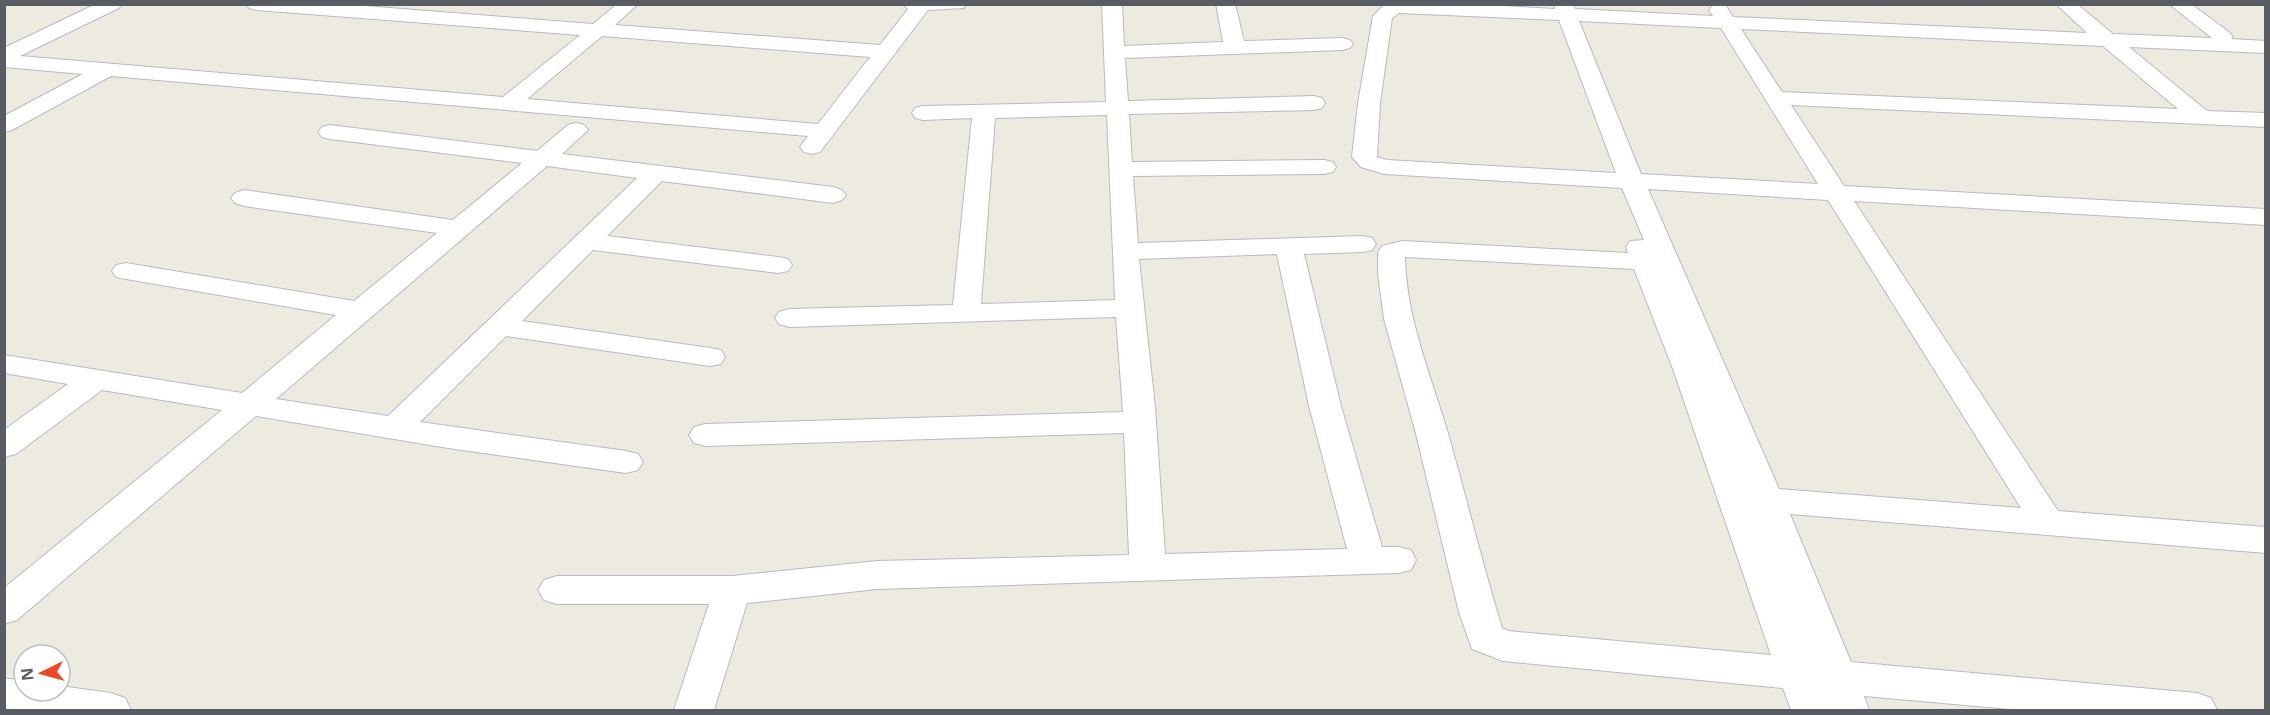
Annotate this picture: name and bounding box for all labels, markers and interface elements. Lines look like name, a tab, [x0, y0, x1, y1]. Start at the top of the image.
north arrow	[12, 643, 72, 703]
text: N	[16, 667, 39, 682]

